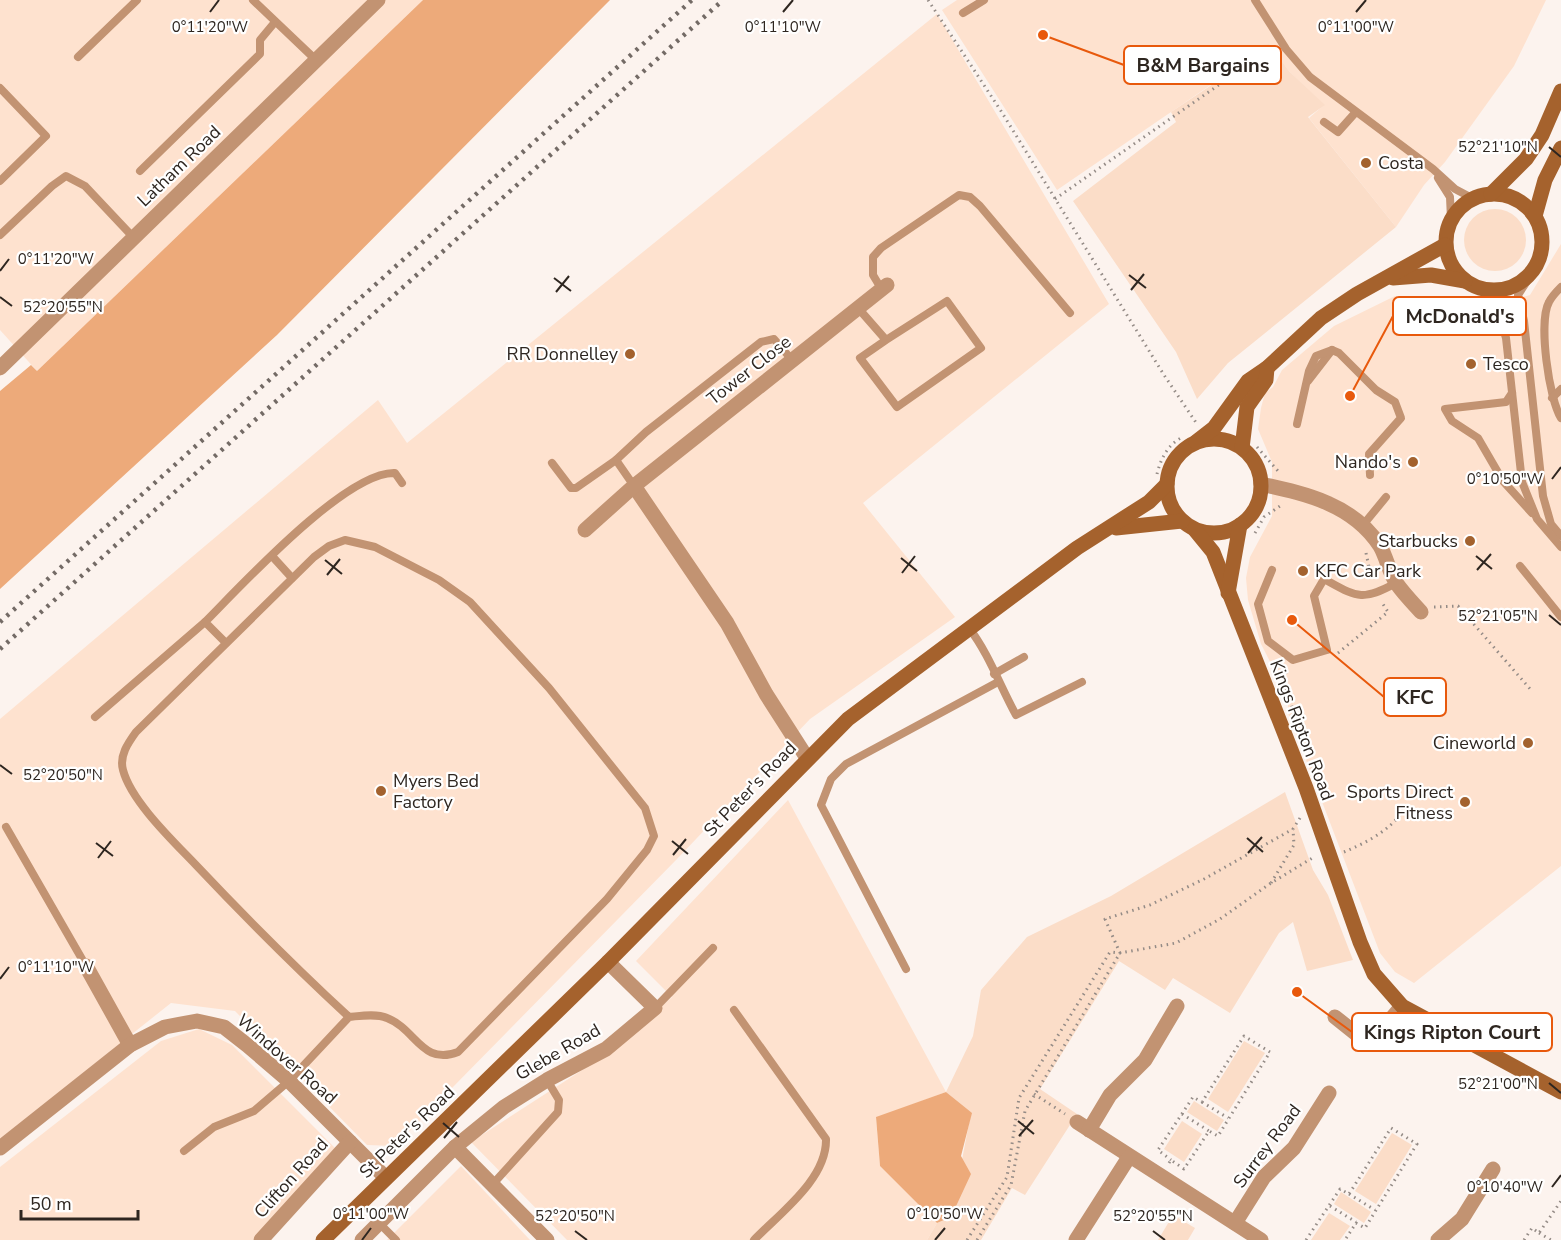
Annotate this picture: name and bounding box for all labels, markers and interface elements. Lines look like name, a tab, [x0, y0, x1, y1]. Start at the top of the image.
text: 0°11'20"W	[172, 17, 249, 37]
text: 0°11'10"W	[745, 17, 822, 37]
text: 0°11'00"W	[1318, 17, 1395, 37]
callout: B&M Bargains	[1124, 46, 1281, 84]
text: B&M Bargains	[1137, 52, 1270, 79]
street label: Latham Road	[132, 120, 226, 212]
text: 52°21'10"N	[1458, 137, 1538, 157]
place label: Costa	[1378, 151, 1424, 175]
marker: Costa	[1359, 156, 1373, 170]
text: 0°11'20"W	[18, 249, 95, 269]
text: 52°20'55"N	[23, 297, 103, 317]
callout: McDonald's	[1393, 297, 1526, 335]
text: McDonald's	[1405, 303, 1515, 330]
street label: Tower Close	[702, 330, 796, 410]
place label: RR Donnelley	[507, 342, 619, 366]
marker: RR Donnelley	[623, 347, 637, 361]
place label: Tesco	[1483, 352, 1529, 376]
marker: Tesco	[1464, 357, 1478, 371]
place label: Nando's	[1335, 450, 1401, 474]
marker: Nando's	[1406, 455, 1420, 469]
text: 0°10'50"W	[1467, 469, 1544, 489]
place label: Starbucks	[1378, 529, 1458, 553]
marker: Starbucks	[1463, 534, 1477, 548]
place label: KFC Car Park	[1315, 559, 1422, 583]
marker: KFC Car Park	[1296, 564, 1310, 578]
text: 52°21'05"N	[1458, 606, 1538, 626]
street label: Kings Ripton Road	[1264, 656, 1340, 804]
callout: KFC	[1384, 678, 1446, 716]
text: KFC	[1396, 684, 1434, 711]
place label: Cineworld	[1433, 731, 1516, 755]
street label: St Peter's Road	[698, 736, 802, 842]
marker: Cineworld	[1521, 736, 1535, 750]
text: 52°20'50"N	[23, 765, 103, 785]
place label: Myers Bed Factory	[393, 769, 479, 814]
place label: Sports Direct Fitness	[1347, 780, 1454, 825]
marker: Myers Bed Factory	[374, 784, 388, 798]
marker: Sports Direct Fitness	[1458, 795, 1472, 809]
text: 0°11'10"W	[18, 957, 95, 977]
street label: Windover Road	[231, 1009, 343, 1109]
callout: Kings Ripton Court	[1352, 1013, 1552, 1051]
street label: Glebe Road	[511, 1018, 605, 1086]
text: Kings Ripton Court	[1364, 1019, 1540, 1046]
text: 52°21'00"N	[1458, 1074, 1538, 1094]
street label: St Peter's Road	[354, 1080, 460, 1184]
street label: Surrey Road	[1228, 1099, 1306, 1193]
street label: Clifton Road	[249, 1133, 333, 1223]
text: 0°10'40"W	[1467, 1177, 1544, 1197]
scale bar	[21, 1183, 138, 1221]
text: 50 m	[30, 1192, 72, 1216]
text: 0°11'00"W	[333, 1204, 410, 1224]
text: 0°10'50"W	[907, 1204, 984, 1224]
text: 52°20'50"N	[535, 1206, 615, 1226]
text: 52°20'55"N	[1113, 1206, 1193, 1226]

